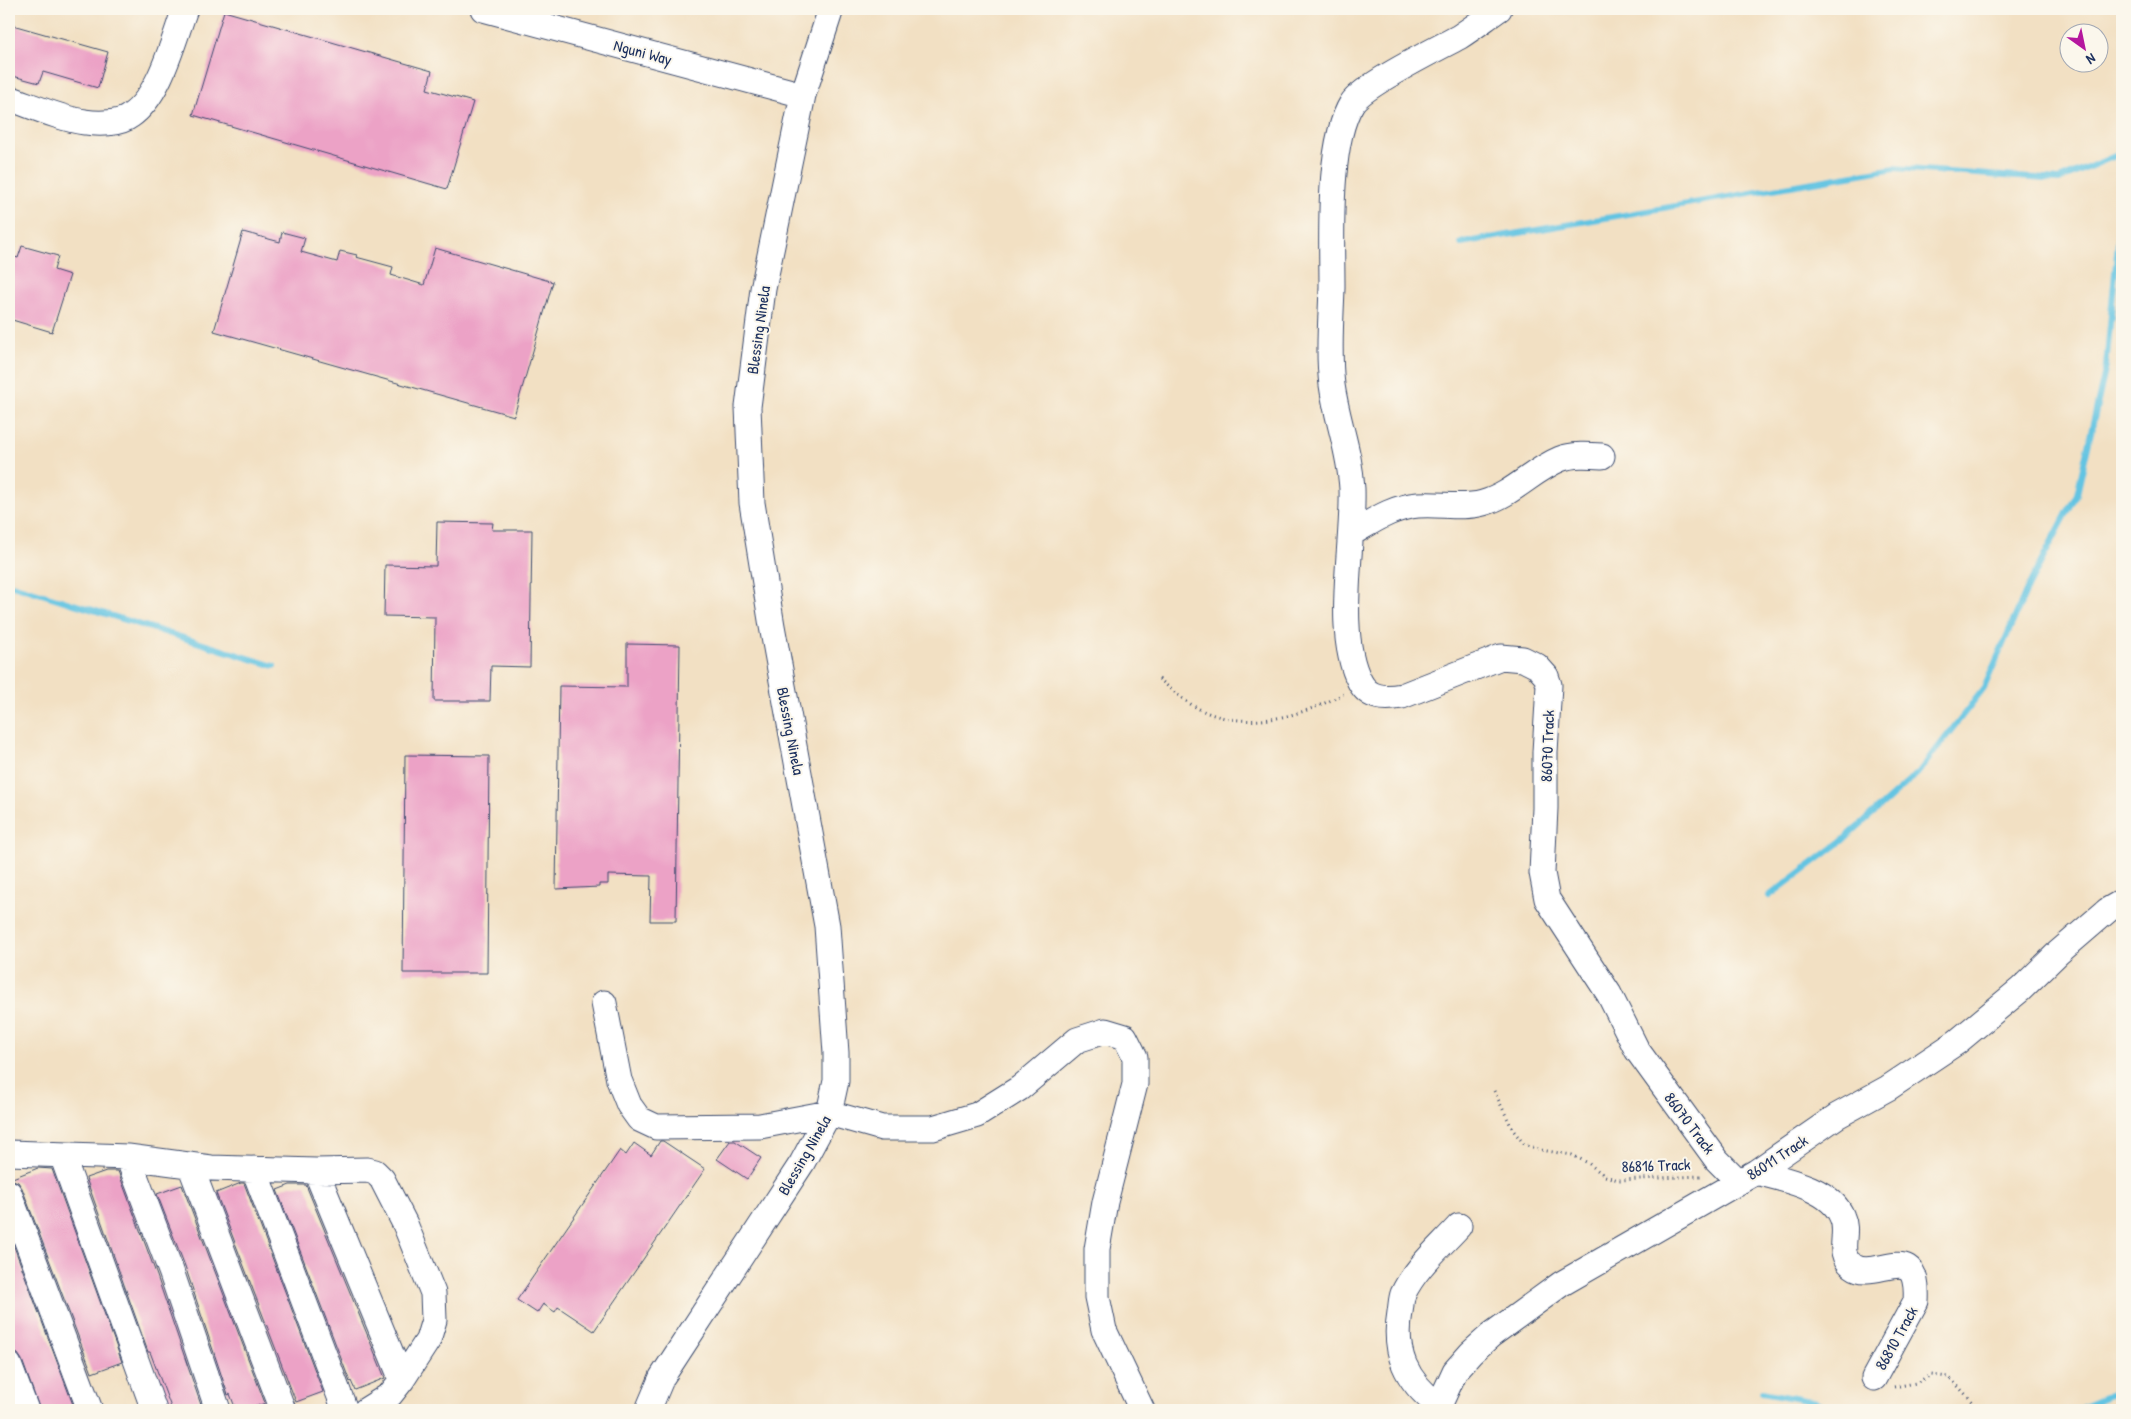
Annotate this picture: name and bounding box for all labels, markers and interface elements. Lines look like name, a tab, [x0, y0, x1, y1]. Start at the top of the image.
north arrow	[2058, 22, 2108, 72]
street label: Nguni Way	[611, 34, 675, 70]
text: N	[2083, 49, 2100, 70]
street label: Blessing Ninela	[741, 284, 775, 376]
street label: Blessing Ninela	[772, 685, 810, 777]
street label: 86070 Track	[1535, 709, 1559, 782]
street label: 86070 Track	[1660, 1088, 1721, 1159]
street label: Blessing Ninela	[772, 1111, 836, 1199]
street label: 86011 Track	[1742, 1129, 1812, 1185]
street label: 86816 Track	[1621, 1153, 1691, 1177]
street label: 86810 Track	[1869, 1302, 1923, 1374]

